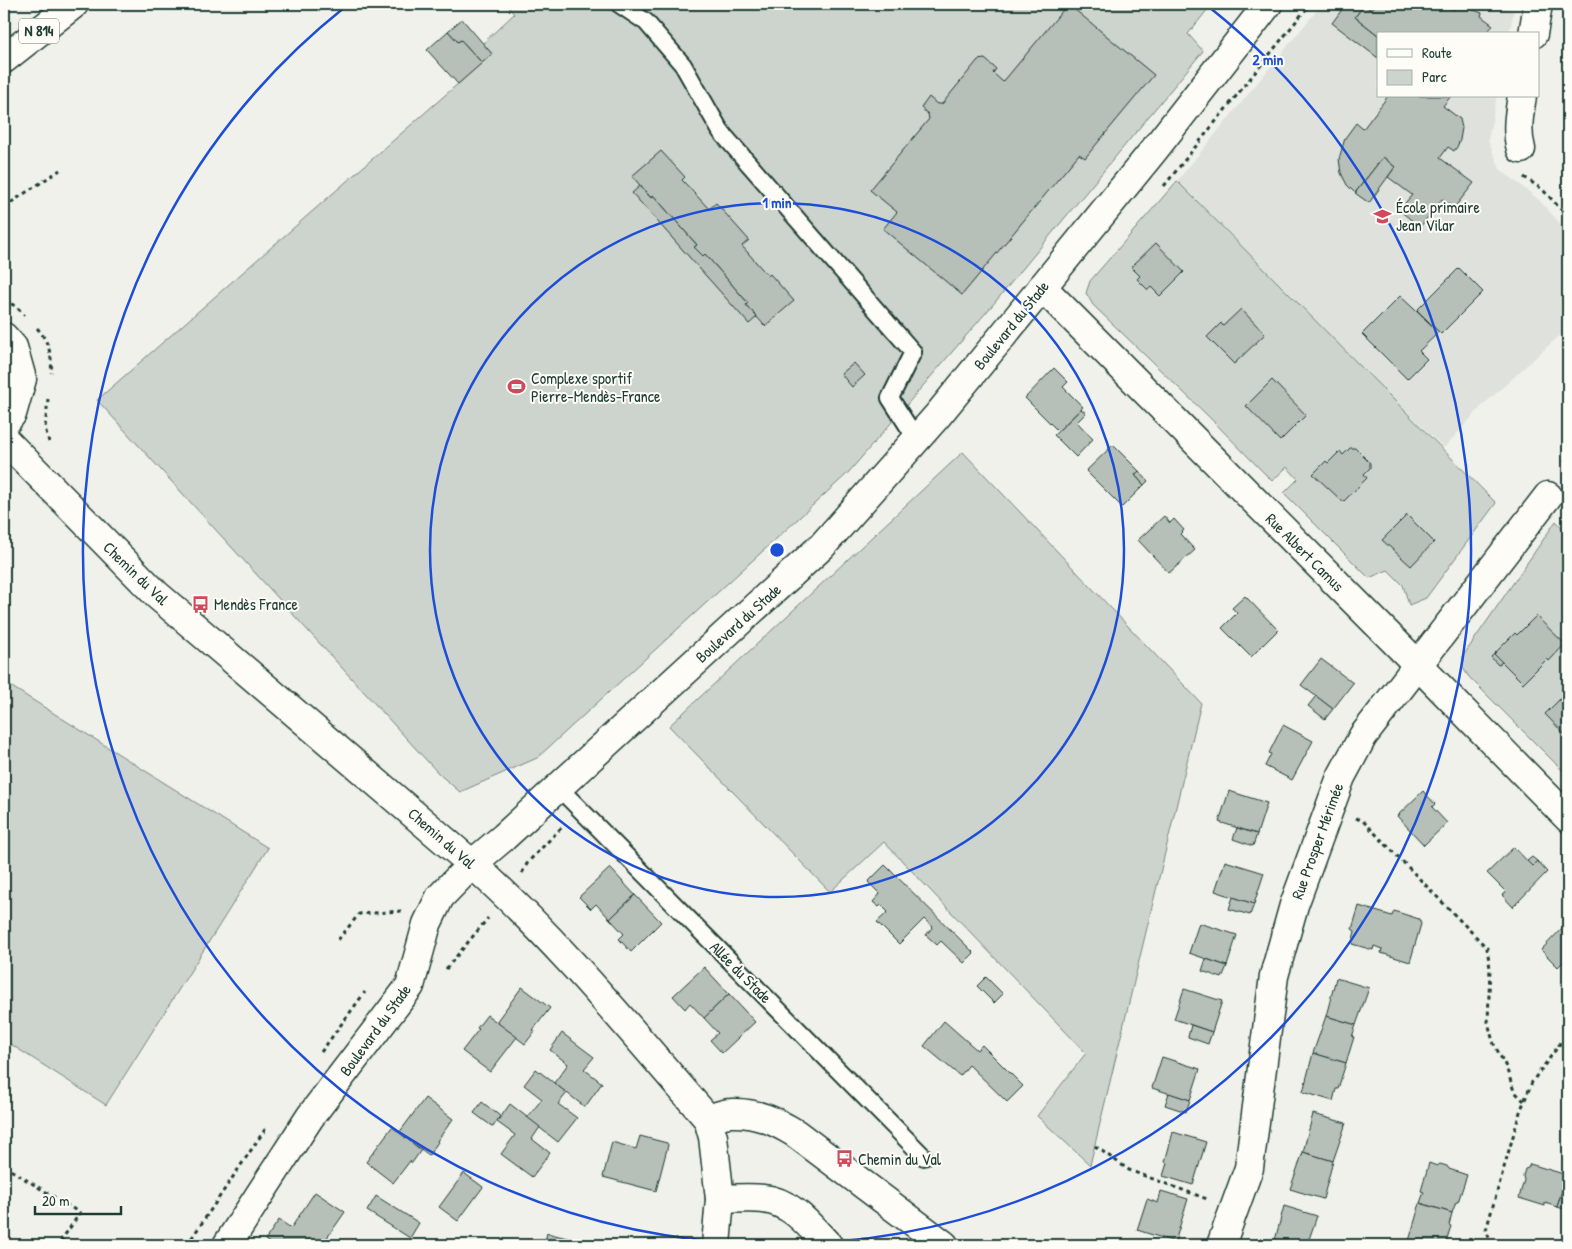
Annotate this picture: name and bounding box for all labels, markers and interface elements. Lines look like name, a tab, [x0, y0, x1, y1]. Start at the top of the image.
road number: N 814	[19, 18, 59, 44]
legend	[1377, 32, 1540, 98]
text: Route	[1422, 42, 1452, 63]
text: 2 min	[1253, 49, 1284, 70]
text: Parc	[1422, 66, 1447, 87]
text: 1 min	[762, 192, 792, 213]
place label: École primaire Jean Vilar	[1396, 196, 1481, 236]
school or university icon: École primaire Jean Vilar	[1372, 206, 1392, 226]
street label: Boulevard du Stade	[968, 275, 1054, 374]
place label: Complexe sportif Pierre-Mendès-France	[531, 367, 661, 407]
sports icon: Complexe sportif Pierre-Mendès-France	[507, 377, 527, 397]
street label: Rue Albert Camus	[1261, 508, 1349, 596]
street label: Chemin du Val	[98, 536, 174, 610]
centre of rings	[768, 541, 786, 559]
street label: Boulevard du Stade	[690, 578, 786, 667]
place label: Mendès France	[214, 593, 298, 615]
bus stop icon: Mendès France	[190, 594, 210, 614]
street label: Rue Prosper Mérimée	[1286, 779, 1348, 902]
street label: Chemin du Val	[403, 802, 481, 874]
street label: Allée du Stade	[705, 936, 777, 1008]
street label: Boulevard du Stade	[334, 979, 416, 1080]
place label: Chemin du Val	[858, 1148, 942, 1170]
bus stop icon: Chemin du Val	[834, 1149, 854, 1169]
scale bar	[35, 1184, 121, 1216]
text: 20 m	[42, 1190, 69, 1211]

